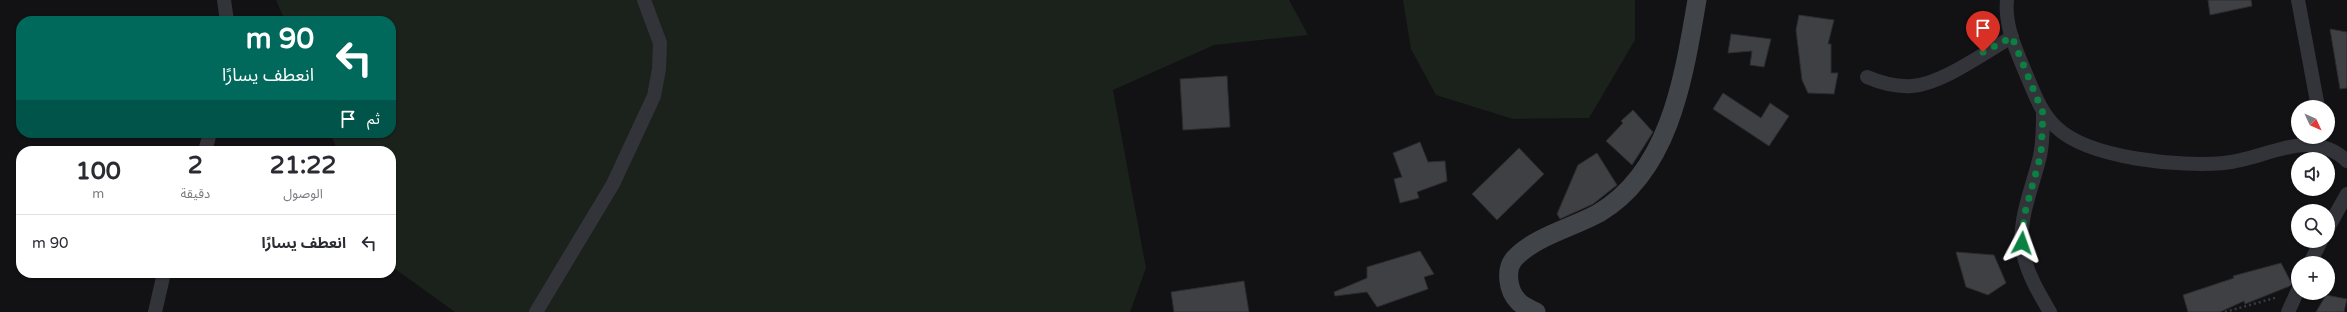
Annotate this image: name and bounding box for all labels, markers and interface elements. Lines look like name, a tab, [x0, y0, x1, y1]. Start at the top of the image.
pin	[1966, 11, 2000, 52]
icon: arrive	[1972, 17, 1994, 39]
text: 90 m	[246, 22, 314, 56]
icon: left	[328, 32, 380, 84]
text: انعطف يسارًا	[222, 64, 314, 86]
north arrow	[2291, 100, 2335, 144]
map controls	[2291, 100, 2335, 300]
icon: arrive	[337, 108, 359, 130]
text: ثم	[367, 110, 380, 128]
text: 2	[188, 151, 203, 180]
text: 21:22	[270, 151, 336, 180]
button: sound	[2291, 152, 2335, 196]
text: 100	[76, 157, 121, 186]
text: m	[92, 186, 104, 202]
text: دقيقة	[181, 186, 210, 202]
text: الوصول	[283, 186, 323, 202]
button: search	[2291, 204, 2335, 248]
position arrow	[2001, 222, 2043, 264]
icon: left	[358, 232, 380, 254]
text: 90 m	[32, 234, 69, 252]
text: انعطف يسارًا	[262, 234, 346, 252]
button: +	[2291, 256, 2335, 300]

